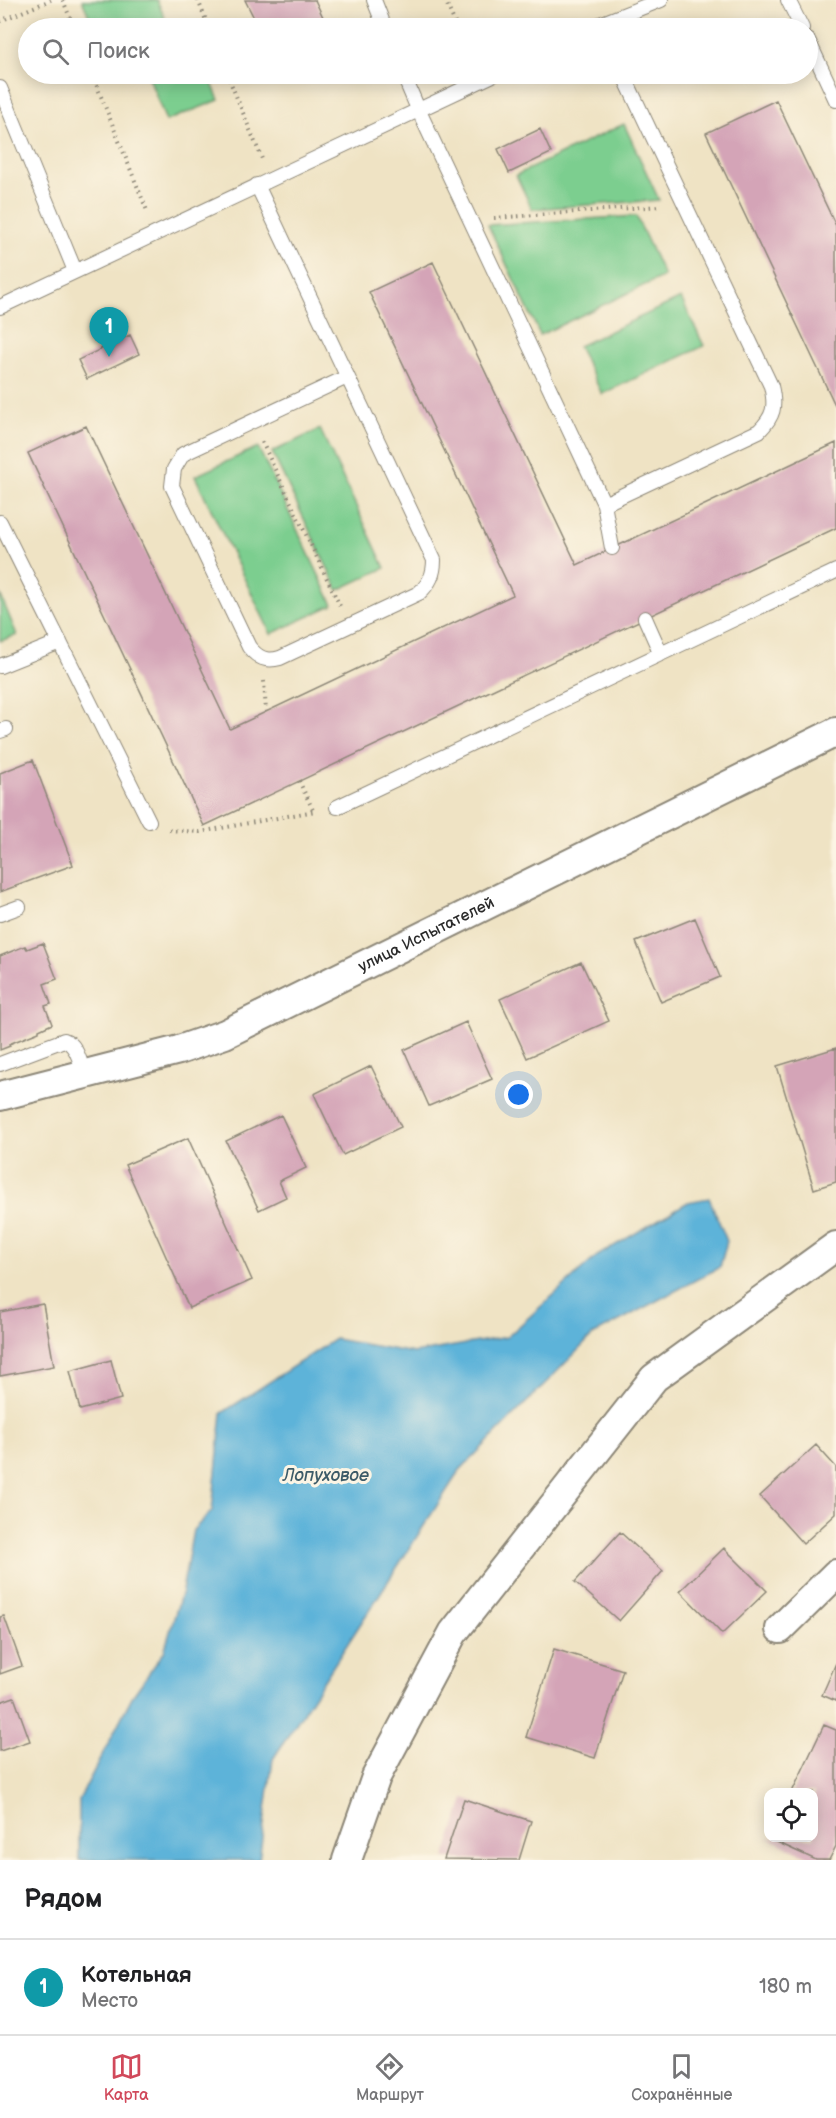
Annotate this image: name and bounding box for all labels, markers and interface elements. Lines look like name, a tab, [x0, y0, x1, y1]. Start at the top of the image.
search box	[18, 18, 818, 84]
icon: search	[39, 35, 72, 68]
text: Поиск	[87, 38, 150, 65]
pin: 1	[90, 308, 128, 357]
street label: улица Испытателей	[355, 893, 497, 976]
your location	[504, 1080, 533, 1109]
water label: Лопуховое	[282, 1465, 369, 1486]
map controls	[764, 1788, 818, 1842]
button: locate	[764, 1788, 818, 1842]
text: Рядом	[24, 1884, 102, 1915]
text: Котельная	[81, 1962, 192, 1989]
text: 1	[39, 1975, 48, 1999]
text: 180 m	[759, 1975, 812, 1999]
text: Место	[81, 1989, 138, 2013]
tab: Карта	[104, 2050, 149, 2105]
tab: Маршрут	[356, 2050, 424, 2105]
tab: Сохранённые	[631, 2050, 732, 2105]

